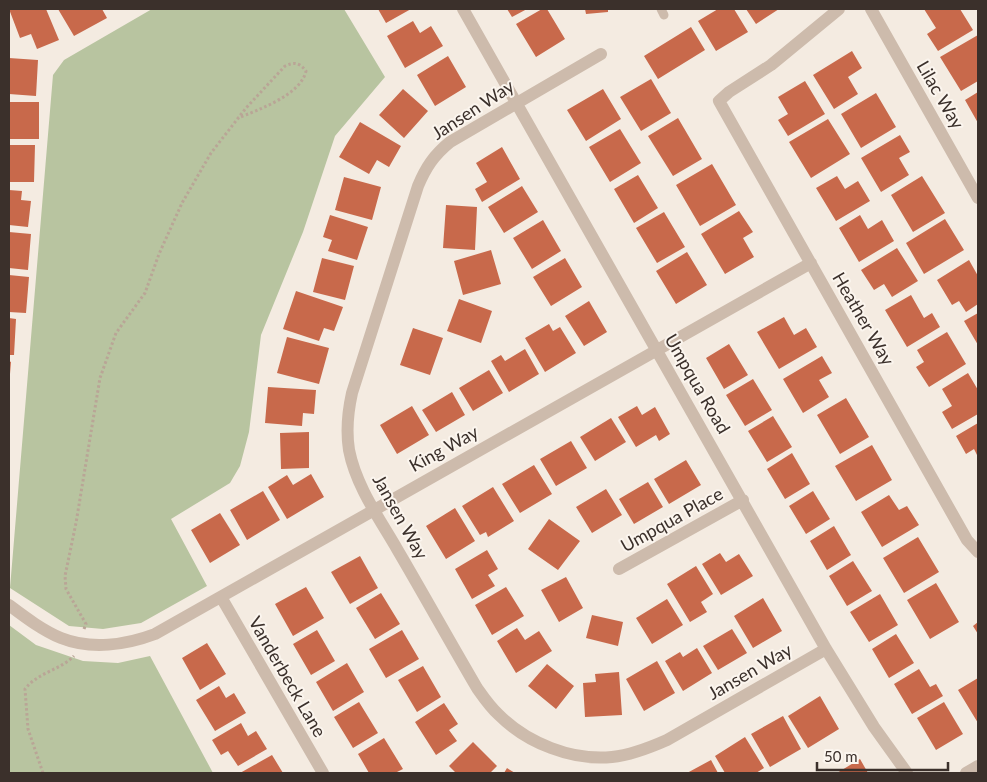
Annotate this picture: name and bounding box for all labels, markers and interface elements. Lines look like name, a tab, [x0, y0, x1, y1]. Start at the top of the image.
street label: Lilac Way	[912, 56, 970, 133]
street label: Jansen Way	[427, 74, 518, 144]
street label: Heather Way	[828, 268, 900, 370]
street label: Umpqua Road	[660, 330, 735, 437]
street label: King Way	[405, 420, 483, 476]
street label: Jansen Way	[369, 470, 434, 563]
street label: Umpqua Place	[617, 482, 726, 556]
street label: Vanderbeck Lane	[244, 612, 331, 741]
street label: Jansen Way	[703, 638, 796, 704]
scale bar	[817, 740, 948, 772]
text: 50 m	[824, 747, 858, 765]

